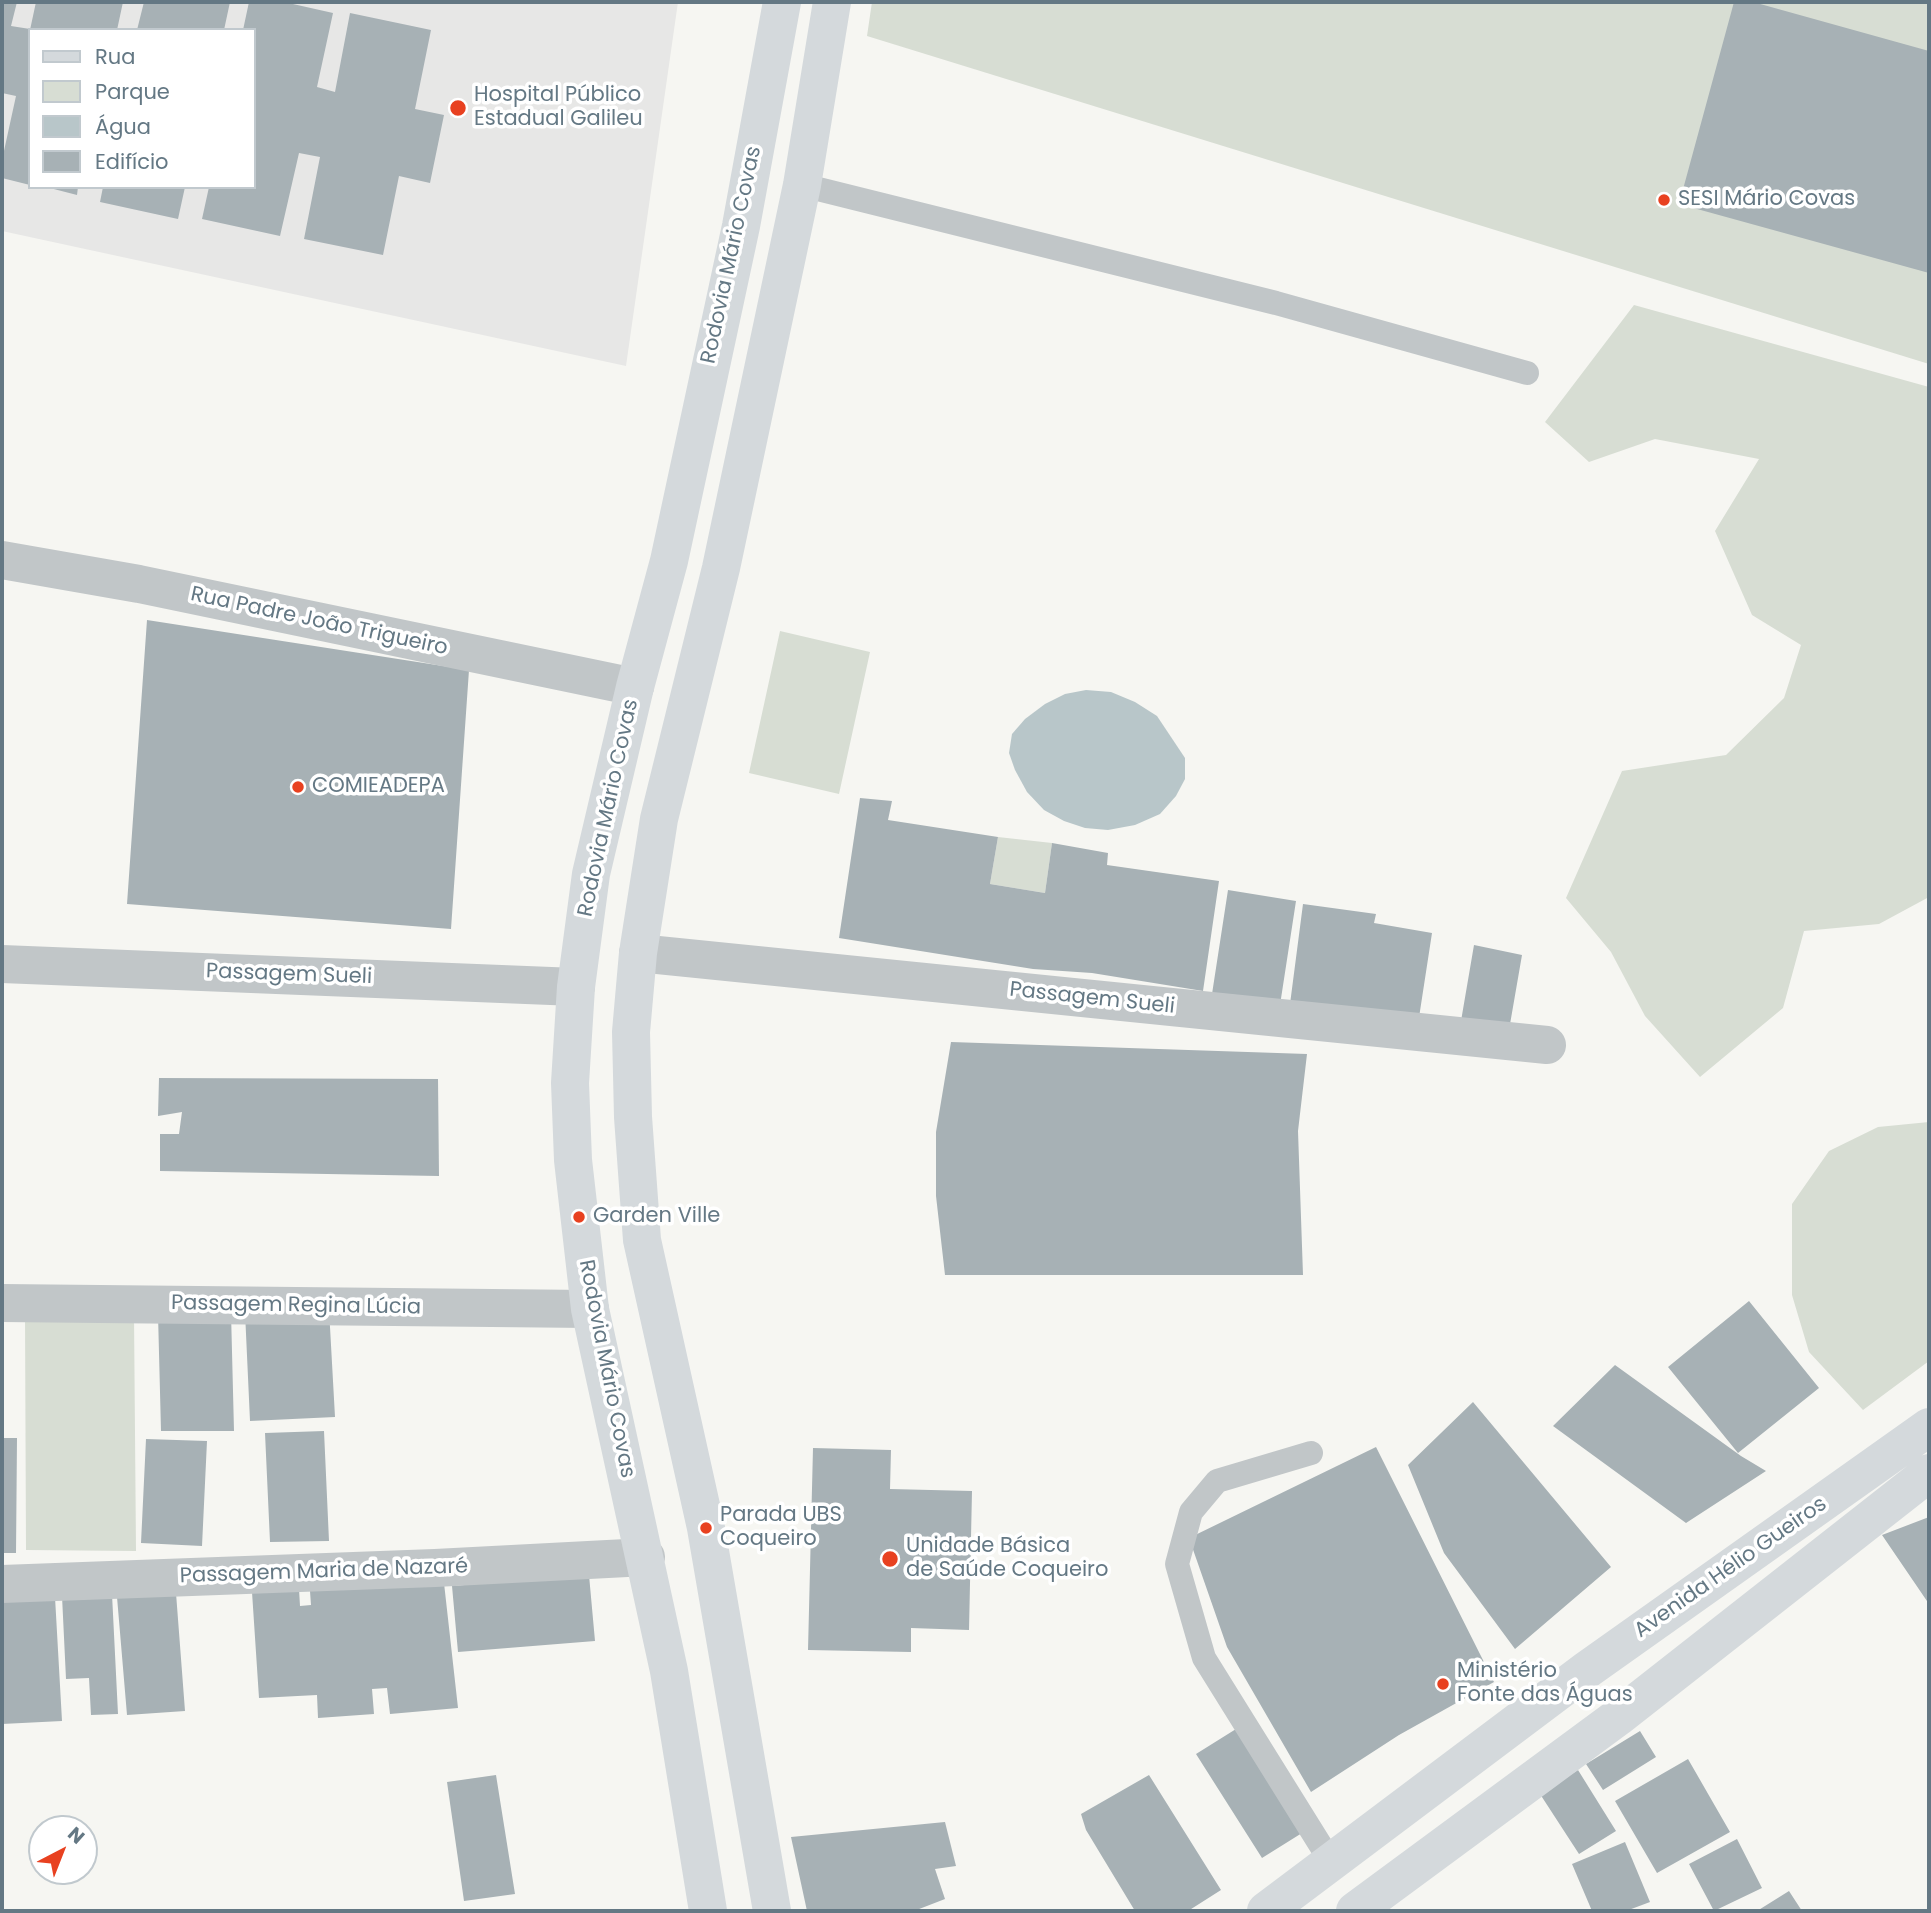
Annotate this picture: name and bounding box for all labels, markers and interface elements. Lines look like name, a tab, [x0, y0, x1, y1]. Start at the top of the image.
legend	[28, 28, 256, 189]
text: Rua	[95, 42, 135, 71]
text: Parque	[95, 77, 170, 106]
place label: Hospital Público Estadual Galileu	[474, 83, 643, 133]
marker: Hospital Público Estadual Galileu	[448, 98, 468, 118]
text: Água	[95, 112, 151, 141]
street label: Rodovia Mário Covas	[697, 144, 767, 366]
text: Edifício	[95, 147, 169, 176]
place label: SESI Mário Covas	[1678, 187, 1855, 213]
marker: SESI Mário Covas	[1656, 192, 1672, 208]
street label: Rua Padre João Trigueiro	[188, 582, 450, 662]
street label: Rodovia Mário Covas	[574, 697, 644, 919]
place label: COMIEADEPA	[312, 774, 445, 800]
marker: COMIEADEPA	[290, 779, 306, 795]
street label: Passagem Sueli	[206, 960, 372, 990]
street label: Passagem Sueli	[1008, 978, 1176, 1020]
place label: Garden Ville	[593, 1204, 720, 1230]
marker: Garden Ville	[571, 1209, 587, 1225]
street label: Rodovia Mário Covas	[572, 1258, 640, 1480]
street label: Passagem Regina Lúcia	[171, 1291, 421, 1321]
street label: Avenida Hélio Gueiros	[1630, 1492, 1832, 1644]
place label: Parada UBS Coqueiro	[720, 1503, 842, 1553]
marker: Parada UBS Coqueiro	[698, 1520, 714, 1536]
place label: Unidade Básica de Saúde Coqueiro	[906, 1534, 1108, 1584]
marker: Unidade Básica de Saúde Coqueiro	[880, 1549, 900, 1569]
street label: Passagem Maria de Nazaré	[179, 1554, 469, 1590]
place label: Ministério Fonte das Águas	[1457, 1659, 1633, 1709]
marker: Ministério Fonte das Águas	[1435, 1676, 1451, 1692]
north arrow	[28, 1815, 98, 1885]
text: N	[62, 1821, 90, 1850]

